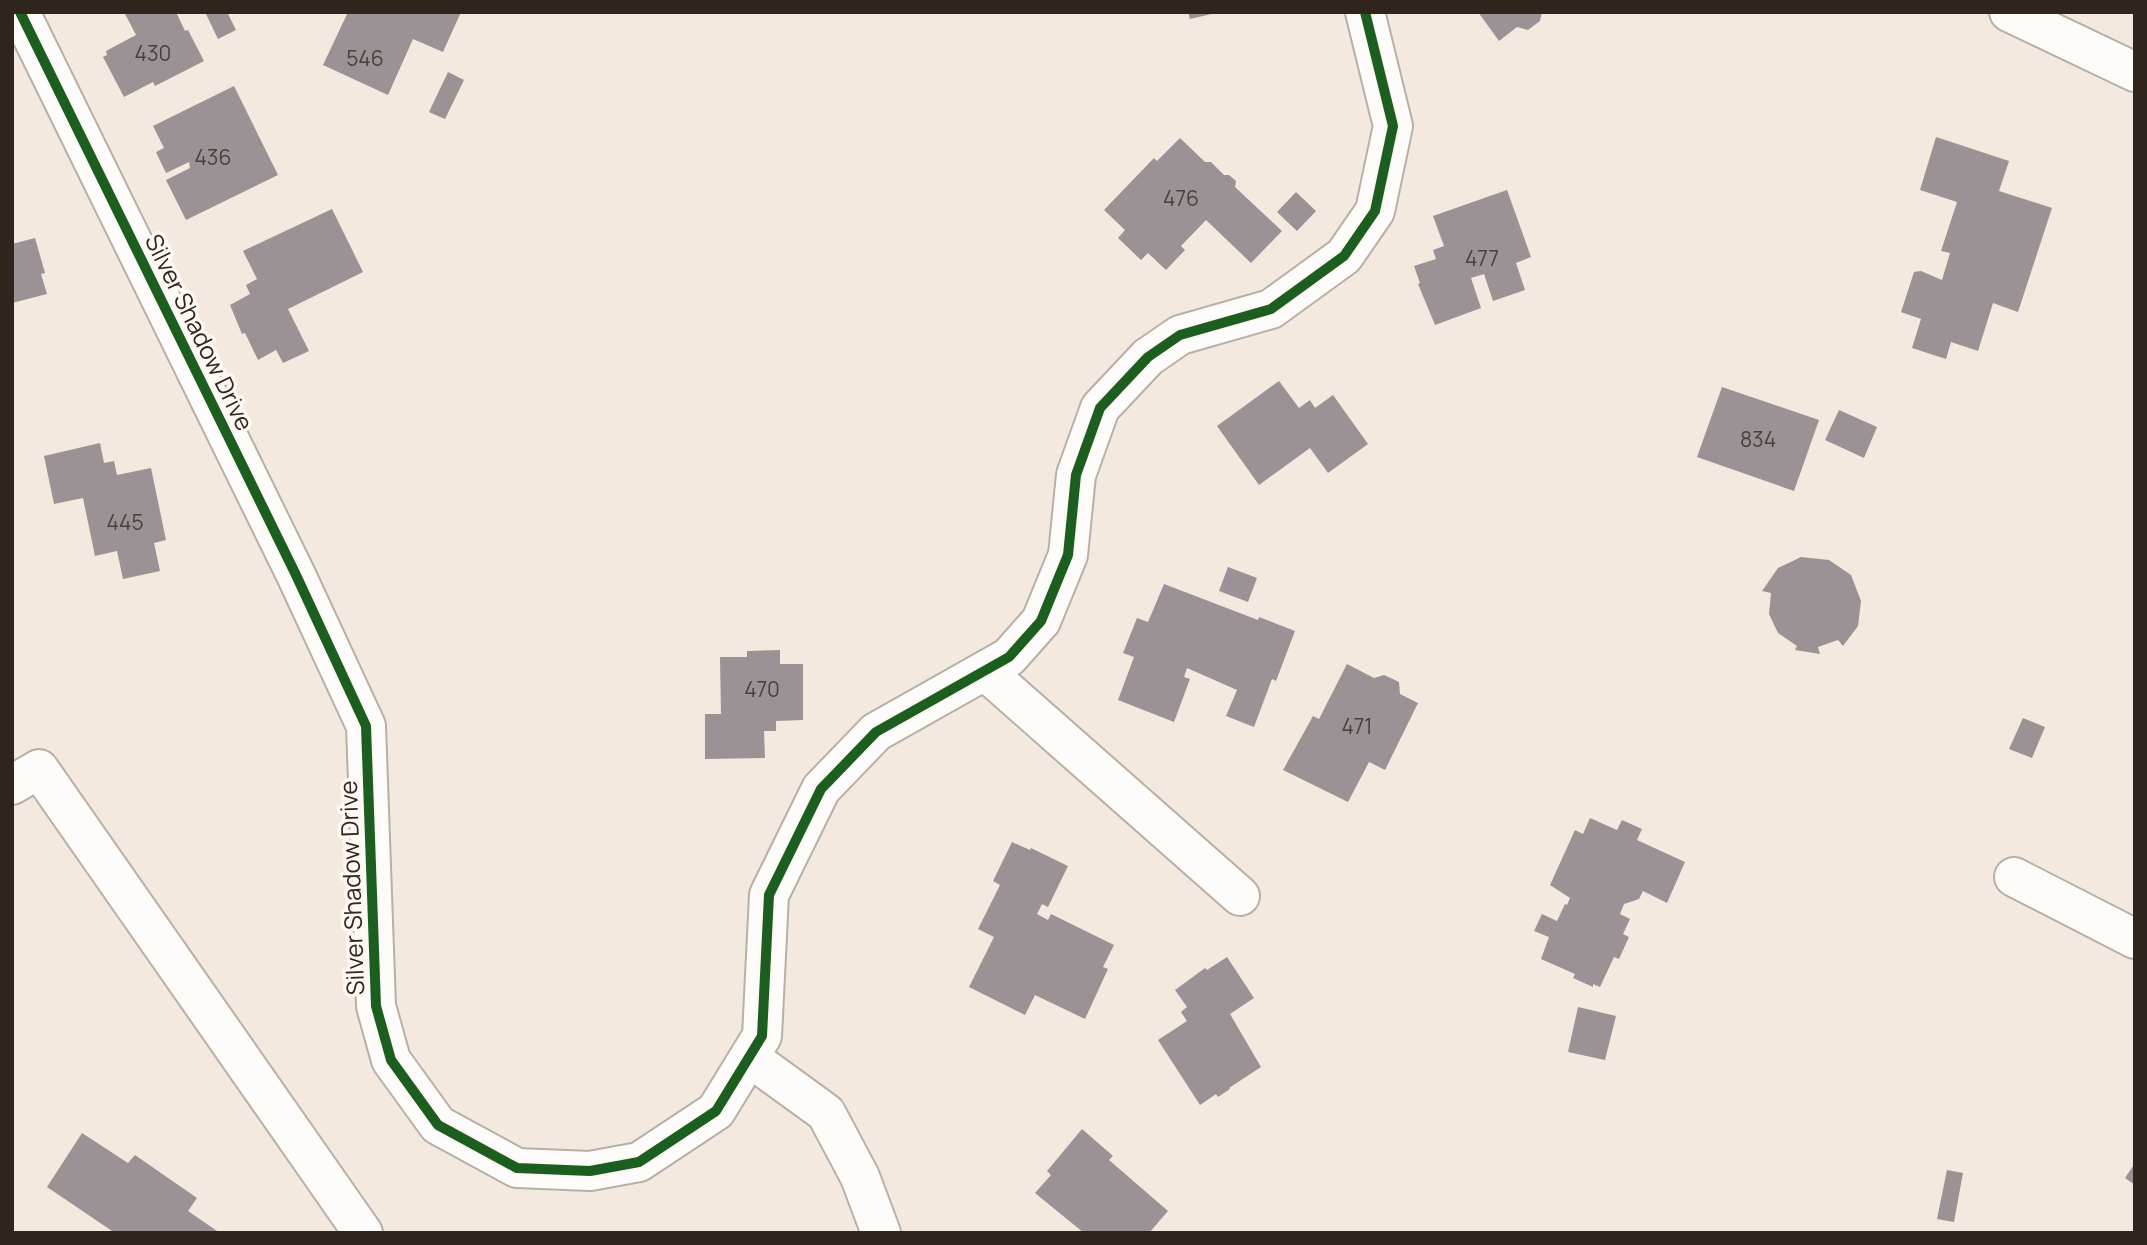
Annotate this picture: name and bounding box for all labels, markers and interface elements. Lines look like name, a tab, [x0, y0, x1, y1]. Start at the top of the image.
house number: 430	[135, 39, 171, 67]
house number: 546	[346, 44, 384, 72]
house number: 436	[194, 143, 232, 171]
house number: 476	[1163, 184, 1199, 212]
street label: Silver Shadow Drive	[138, 228, 262, 436]
house number: 477	[1465, 244, 1499, 272]
house number: 834	[1740, 425, 1776, 453]
house number: 445	[106, 508, 144, 536]
house number: 470	[744, 675, 780, 703]
house number: 471	[1341, 712, 1373, 740]
street label: Silver Shadow Drive	[331, 780, 371, 996]

